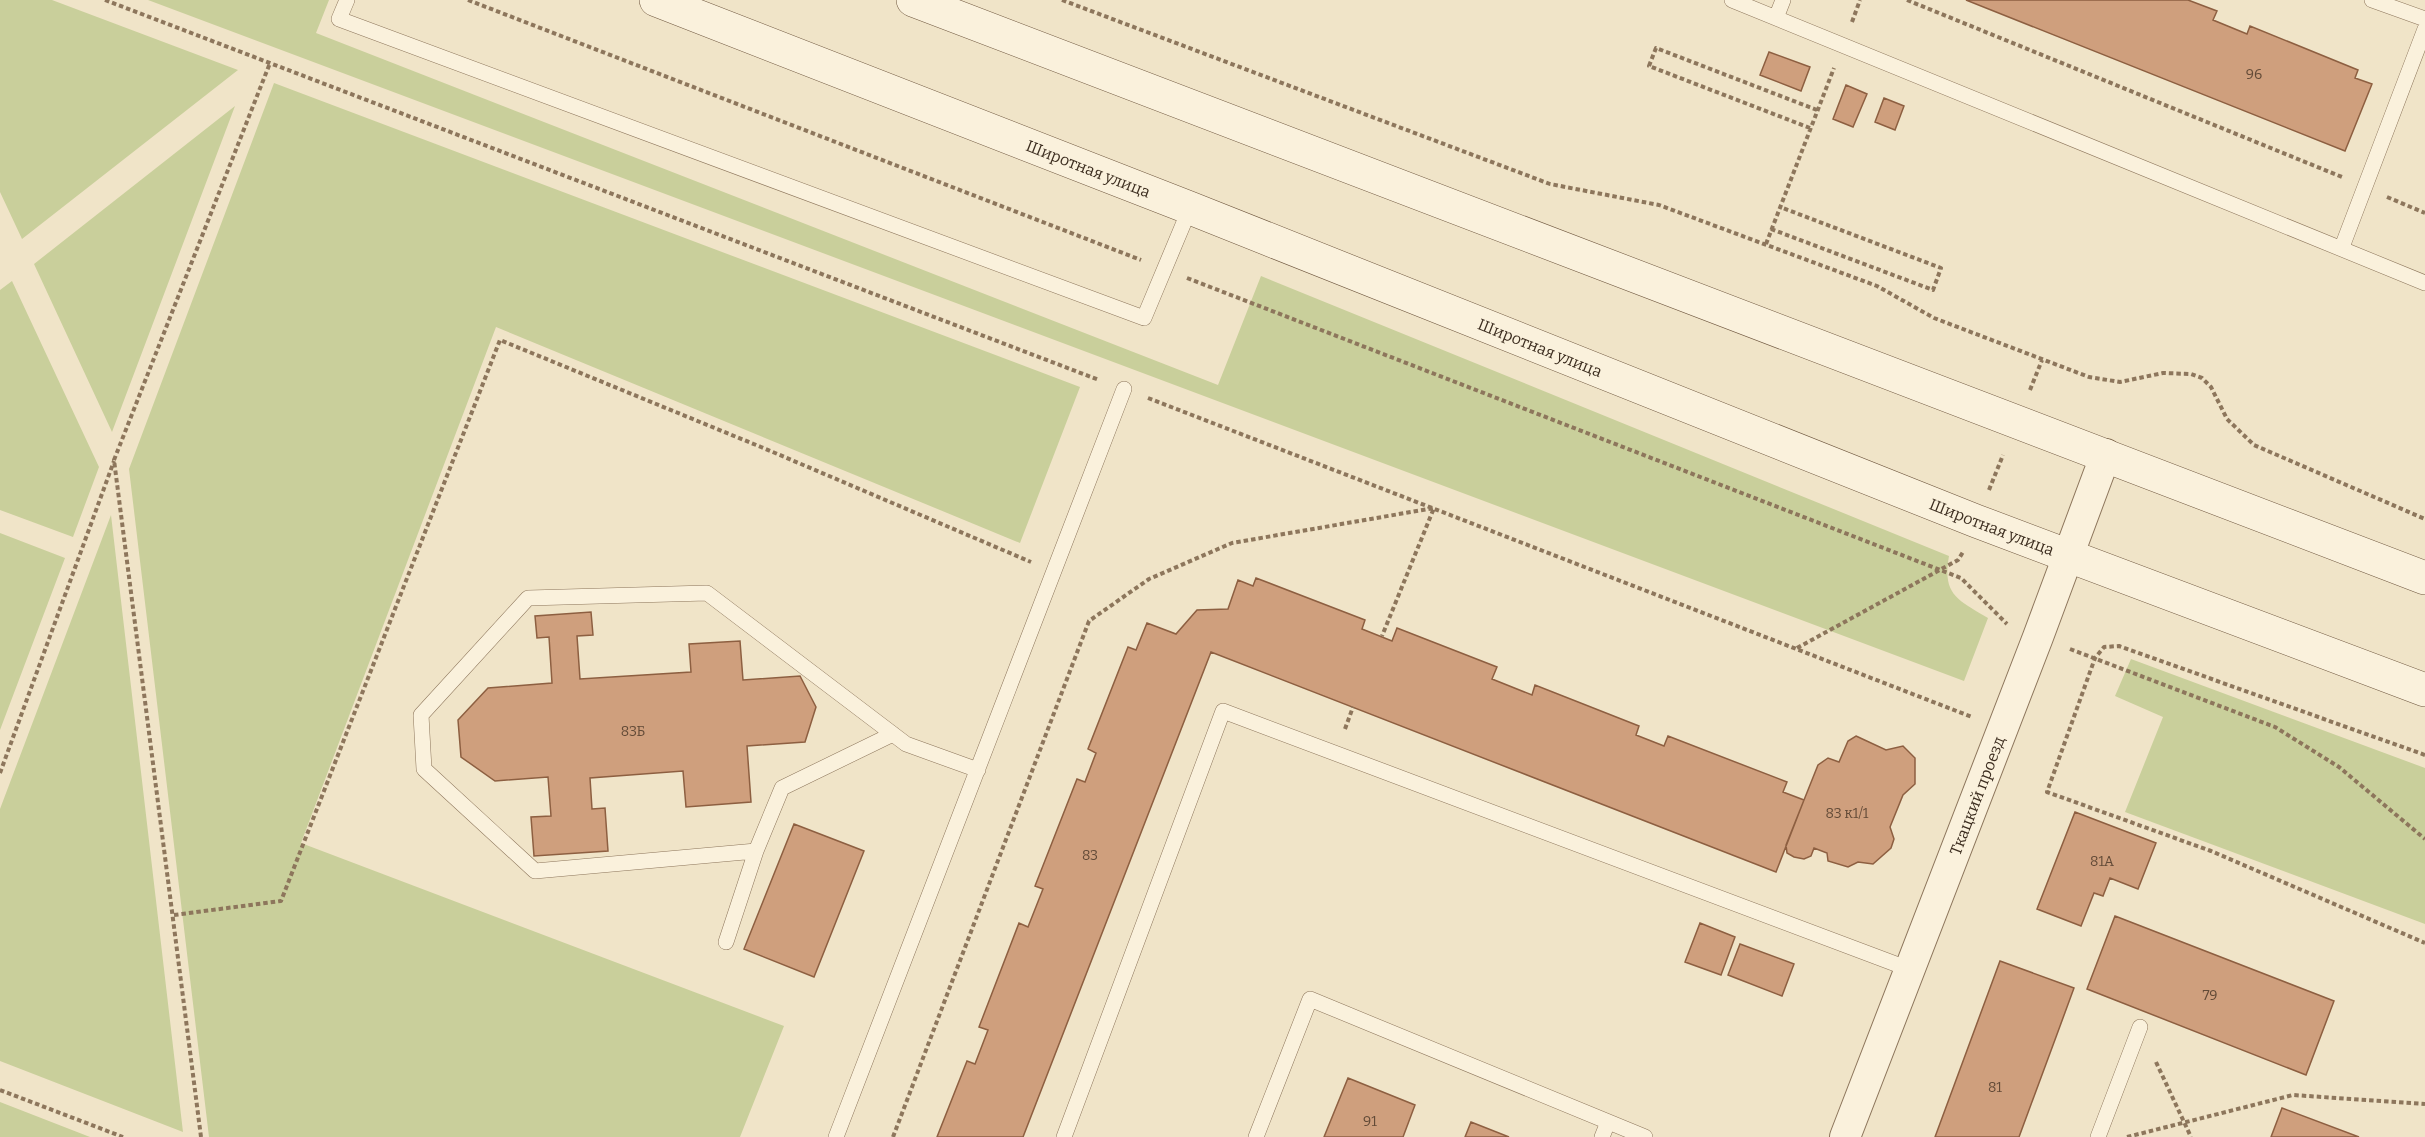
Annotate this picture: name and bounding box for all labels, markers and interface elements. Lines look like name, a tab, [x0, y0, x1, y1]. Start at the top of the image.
house number: 96	[2246, 66, 2262, 83]
street label: Широтная улица	[1023, 136, 1153, 202]
street label: Широтная улица	[1475, 315, 1605, 381]
street label: Широтная улица	[1927, 494, 2057, 560]
house number: 83Б	[621, 723, 645, 740]
street label: Ткацкий проезд	[1946, 733, 2009, 858]
house number: 83 к1/1	[1825, 805, 1869, 822]
house number: 83	[1082, 847, 1098, 864]
house number: 81А	[2090, 853, 2114, 870]
house number: 79	[2203, 987, 2218, 1004]
house number: 81	[1988, 1079, 2002, 1096]
house number: 91	[1363, 1113, 1377, 1130]

